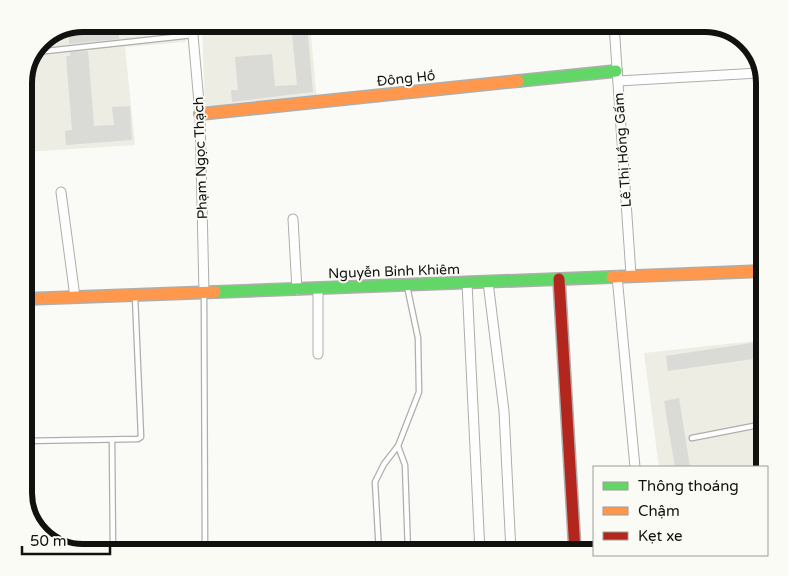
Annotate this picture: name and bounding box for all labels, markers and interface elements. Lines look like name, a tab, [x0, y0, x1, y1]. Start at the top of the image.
street label: Đông Hồ	[376, 67, 436, 90]
street label: Lê Thị Hồng Gấm	[610, 92, 635, 208]
street label: Phạm Ngọc Thạch	[190, 96, 211, 220]
street label: Nguyễn Bỉnh Khiêm	[328, 261, 460, 282]
legend	[593, 466, 768, 556]
text: Thông thoáng	[638, 477, 739, 495]
text: Chậm	[638, 502, 680, 520]
scale bar	[22, 524, 110, 556]
text: Kẹt xe	[638, 527, 683, 545]
text: 50 m	[30, 532, 67, 550]

